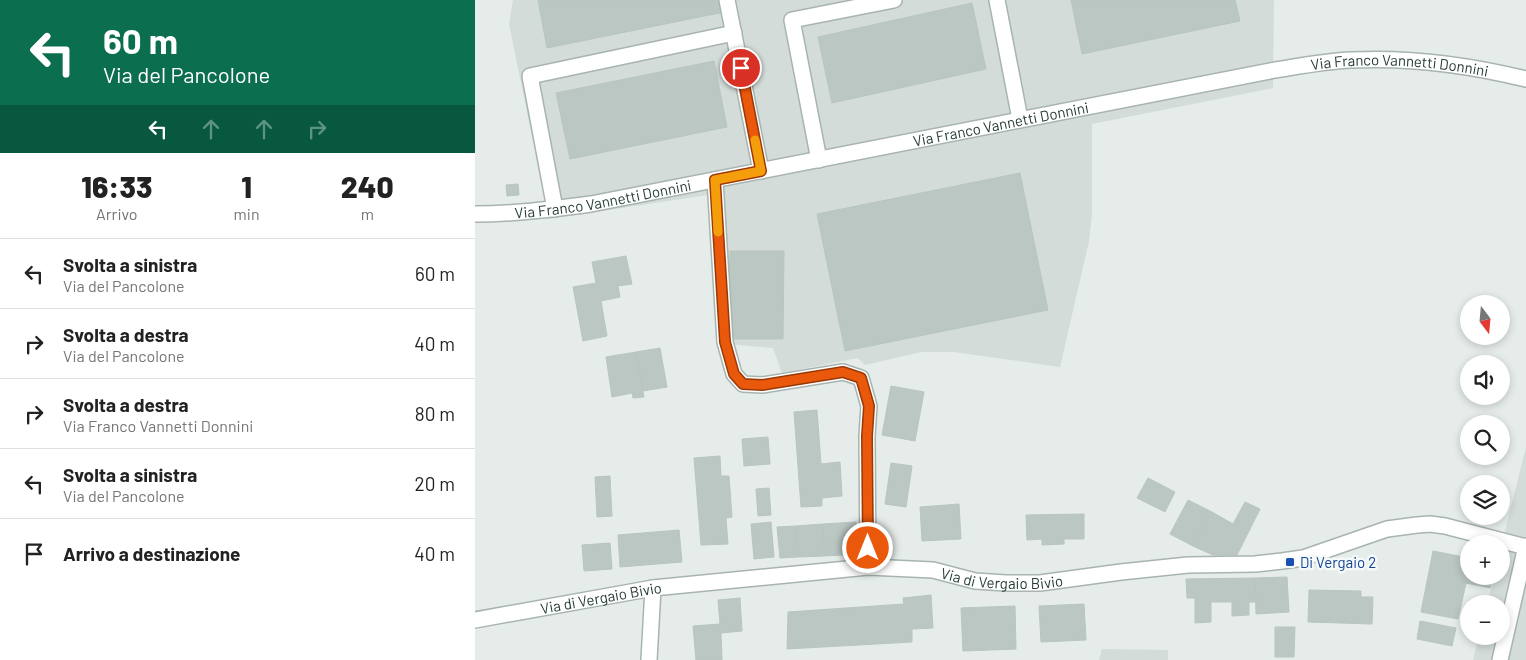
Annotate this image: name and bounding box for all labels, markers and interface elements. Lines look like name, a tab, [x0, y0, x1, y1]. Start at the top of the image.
text: 60 m	[103, 19, 178, 61]
icon: left	[20, 20, 85, 85]
pin	[720, 47, 762, 89]
street label: Via Franco Vannetti Donnini	[1309, 50, 1490, 80]
icon: arrive	[727, 54, 755, 82]
text: Via del Pancolone	[103, 61, 270, 87]
street label: Via Franco Vannetti Donnini	[911, 98, 1090, 150]
icon: left	[144, 115, 172, 143]
icon: ahead	[197, 115, 225, 143]
icon: ahead	[250, 115, 278, 143]
icon: right	[303, 115, 331, 143]
text: 16:33	[81, 168, 152, 204]
text: 1	[241, 168, 252, 204]
text: 240	[341, 168, 394, 204]
street label: Via Franco Vannetti Donnini	[514, 176, 693, 221]
text: Arrivo	[96, 204, 138, 223]
text: min	[234, 204, 260, 223]
text: m	[361, 204, 374, 223]
text: Svolta a sinistra	[63, 253, 197, 276]
icon: left	[20, 260, 48, 288]
text: 60 m	[415, 262, 455, 285]
text: Via del Pancolone	[63, 276, 185, 295]
north arrow	[1460, 295, 1510, 345]
map controls	[1460, 295, 1510, 645]
text: Svolta a destra	[63, 323, 189, 346]
icon: right	[20, 330, 48, 358]
text: 40 m	[414, 332, 455, 355]
text: Via del Pancolone	[63, 346, 185, 365]
button: sound	[1460, 355, 1510, 405]
text: Svolta a destra	[63, 393, 189, 416]
icon: right	[20, 400, 48, 428]
text: 80 m	[415, 402, 455, 425]
button: search	[1460, 415, 1510, 465]
text: Via Franco Vannetti Donnini	[63, 416, 253, 435]
text: Svolta a sinistra	[63, 463, 197, 486]
icon: left	[20, 470, 48, 498]
text: 20 m	[415, 472, 455, 495]
button: layers	[1460, 475, 1510, 525]
text: Via del Pancolone	[63, 486, 185, 505]
position arrow	[841, 521, 893, 573]
button: +	[1460, 535, 1510, 585]
icon: arrive	[20, 540, 48, 568]
text: Arrivo a destinazione	[63, 542, 241, 565]
text: 40 m	[414, 542, 455, 565]
place label: Di Vergaio 2	[1300, 553, 1376, 571]
marker: Di Vergaio 2	[1284, 556, 1296, 568]
street label: Via di Vergaio Bivio	[939, 563, 1064, 592]
street label: Via di Vergaio Bivio	[539, 578, 662, 617]
button: −	[1460, 595, 1510, 645]

